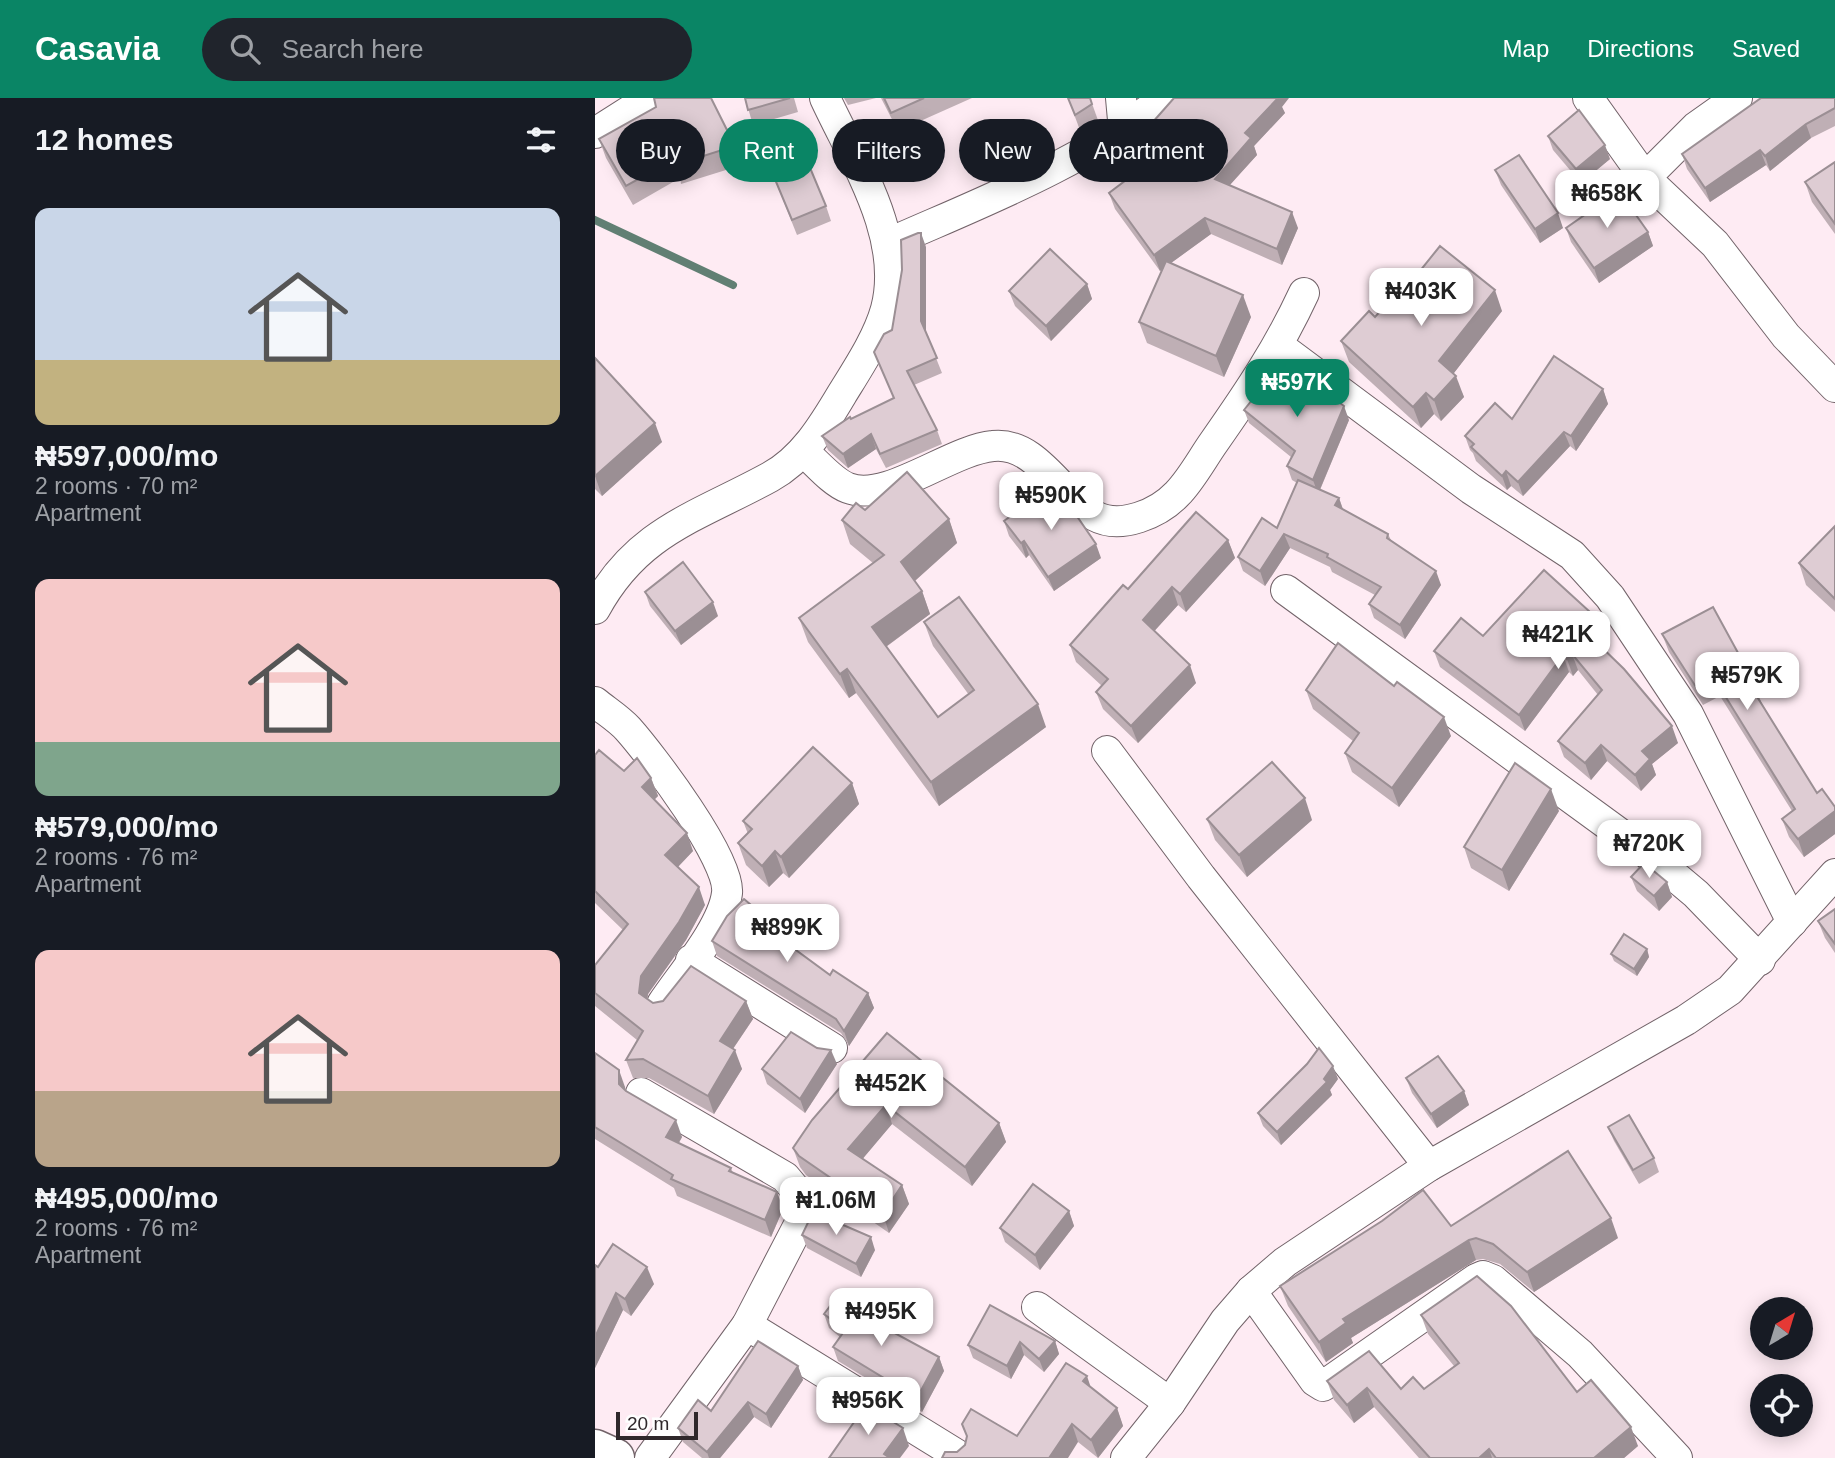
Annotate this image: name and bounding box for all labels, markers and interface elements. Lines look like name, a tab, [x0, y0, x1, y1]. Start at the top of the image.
search box	[202, 18, 692, 81]
text: Casavia	[35, 30, 160, 67]
icon: search	[226, 30, 264, 68]
text: Search here	[282, 34, 423, 64]
text: Map	[1503, 35, 1549, 62]
text: Directions	[1587, 35, 1694, 62]
text: Saved	[1732, 35, 1800, 62]
chip: Buy	[616, 119, 705, 182]
chip: Rent	[719, 119, 818, 182]
chip: Filters	[832, 119, 945, 182]
chip: New	[959, 119, 1055, 182]
chip: Apartment	[1069, 119, 1228, 182]
icon: filters	[522, 121, 560, 159]
text: 12 homes	[35, 123, 173, 156]
pin: ₦658K	[1558, 170, 1656, 230]
text: ₦658K	[1571, 180, 1643, 206]
icon: home	[235, 254, 361, 380]
pin: ₦403K	[1372, 268, 1470, 328]
text: ₦403K	[1385, 278, 1457, 304]
pin: ₦597K	[1248, 360, 1346, 419]
text: ₦597K	[1261, 369, 1333, 395]
text: ₦597,000/mo	[35, 439, 218, 472]
pin: ₦590K	[1002, 472, 1100, 532]
text: 2 rooms · 70 m²	[35, 473, 197, 499]
text: ₦590K	[1015, 482, 1087, 508]
text: Apartment	[35, 500, 141, 526]
pin: ₦421K	[1509, 612, 1607, 671]
text: ₦421K	[1522, 621, 1594, 647]
icon: home	[235, 625, 361, 751]
pin: ₦579K	[1698, 652, 1796, 712]
text: ₦579K	[1711, 662, 1783, 688]
text: ₦579,000/mo	[35, 810, 218, 843]
pin: ₦720K	[1600, 820, 1698, 880]
text: ₦720K	[1613, 830, 1685, 856]
text: 2 rooms · 76 m²	[35, 844, 197, 870]
text: Apartment	[35, 871, 141, 897]
pin: ₦899K	[738, 904, 836, 964]
text: ₦899K	[751, 914, 823, 940]
icon: home	[235, 996, 361, 1122]
pin: ₦452K	[842, 1060, 940, 1120]
text: ₦452K	[855, 1070, 927, 1096]
pin: ₦1.06M	[779, 1178, 893, 1237]
text: ₦495,000/mo	[35, 1181, 218, 1214]
text: ₦1.06M	[796, 1187, 876, 1213]
text: 2 rooms · 76 m²	[35, 1215, 197, 1241]
text: Apartment	[35, 1242, 141, 1268]
pin: ₦495K	[832, 1288, 930, 1348]
north arrow	[1750, 1297, 1813, 1360]
map controls	[1750, 1297, 1813, 1437]
text: ₦495K	[845, 1298, 917, 1324]
button: locate	[1750, 1374, 1813, 1437]
pin: ₦956K	[819, 1378, 917, 1437]
text: ₦956K	[832, 1387, 904, 1413]
scale bar	[616, 1409, 698, 1441]
text: 20 m	[627, 1413, 669, 1434]

